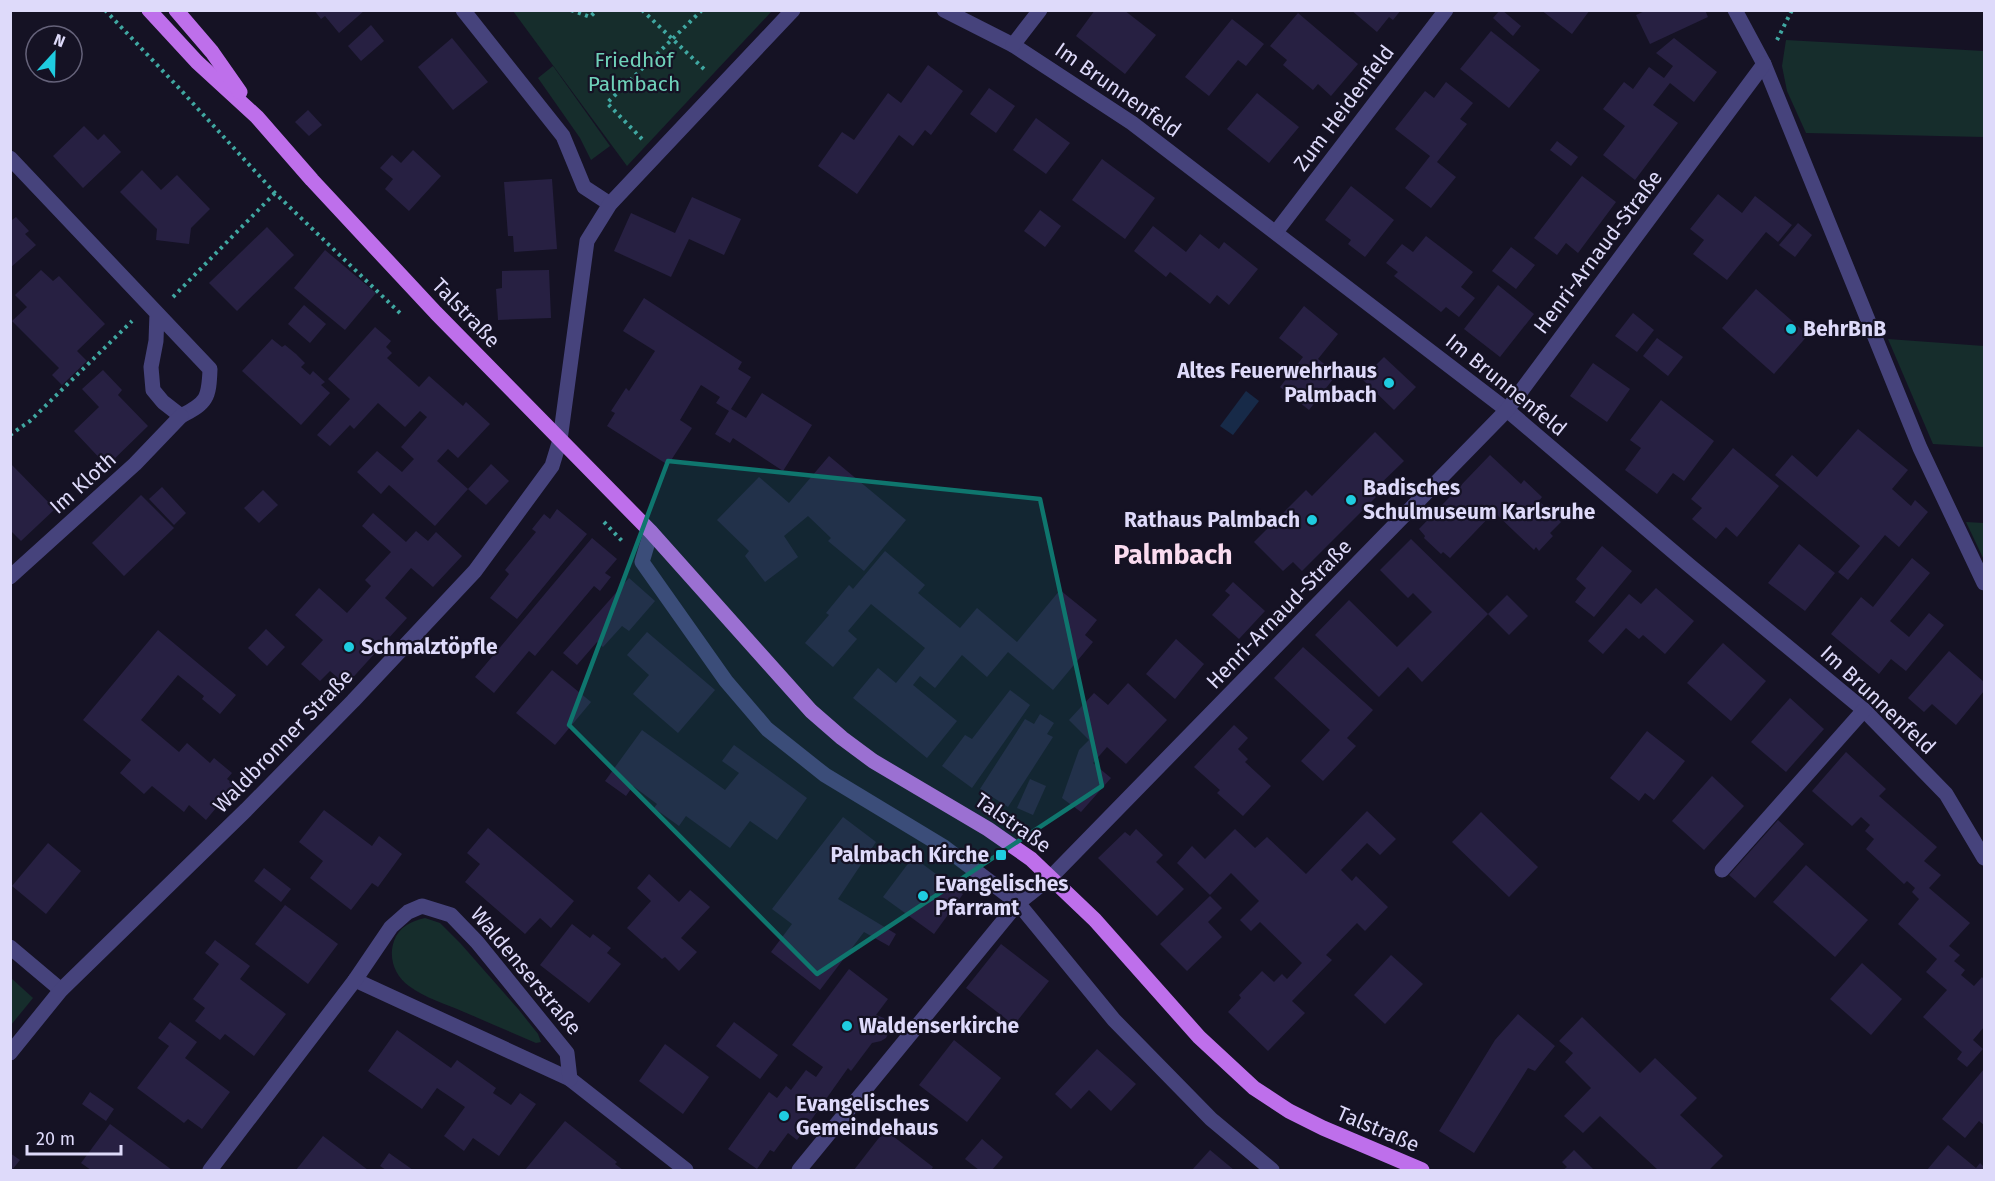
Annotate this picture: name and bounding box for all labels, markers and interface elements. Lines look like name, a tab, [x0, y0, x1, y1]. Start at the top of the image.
north arrow	[24, 24, 84, 84]
text: N	[51, 30, 68, 51]
street label: Im Brunnenfeld	[1050, 37, 1186, 143]
street label: Zum Heidenfeld	[1288, 40, 1400, 176]
park label: Friedhof Palmbach	[588, 47, 680, 97]
street label: Henri-Arnaud-Straße	[1528, 165, 1668, 339]
street label: Talstraße	[426, 273, 506, 353]
place label: BehrBnB	[1803, 316, 1886, 342]
marker: BehrBnB	[1784, 322, 1798, 336]
street label: Im Brunnenfeld	[1440, 328, 1572, 442]
place label: Altes Feuerwehrhaus Palmbach	[1176, 358, 1377, 408]
marker: Altes Feuerwehrhaus Palmbach	[1382, 376, 1396, 390]
street label: Im Kloth	[44, 446, 122, 520]
place label: Badisches Schulmuseum Karlsruhe	[1363, 475, 1596, 525]
marker: Badisches Schulmuseum Karlsruhe	[1344, 493, 1358, 507]
place label: Rathaus Palmbach	[1124, 507, 1300, 533]
marker: Rathaus Palmbach	[1305, 513, 1319, 527]
street label: Henri-Arnaud-Straße	[1201, 534, 1357, 694]
district label: Palmbach	[1113, 539, 1233, 571]
place label: Schmalztöpfle	[361, 634, 498, 660]
marker: Schmalztöpfle	[342, 640, 356, 654]
street label: Im Brunnenfeld	[1815, 640, 1941, 760]
street label: Waldbronner Straße	[208, 664, 358, 818]
street label: Talstraße	[970, 787, 1056, 859]
place label: Palmbach Kirche	[830, 842, 989, 868]
marker: Palmbach Kirche	[994, 848, 1008, 862]
place label: Evangelisches Pfarramt	[935, 871, 1068, 921]
marker: Evangelisches Pfarramt	[916, 889, 930, 903]
street label: Waldenserstraße	[465, 902, 587, 1040]
place label: Waldenserkirche	[859, 1013, 1020, 1039]
marker: Waldenserkirche	[840, 1019, 854, 1033]
place label: Evangelisches Gemeindehaus	[796, 1091, 938, 1141]
street label: Talstraße	[1333, 1100, 1423, 1158]
marker: Evangelisches Gemeindehaus	[777, 1109, 791, 1123]
scale bar	[27, 1118, 122, 1156]
text: 20 m	[36, 1128, 75, 1150]

